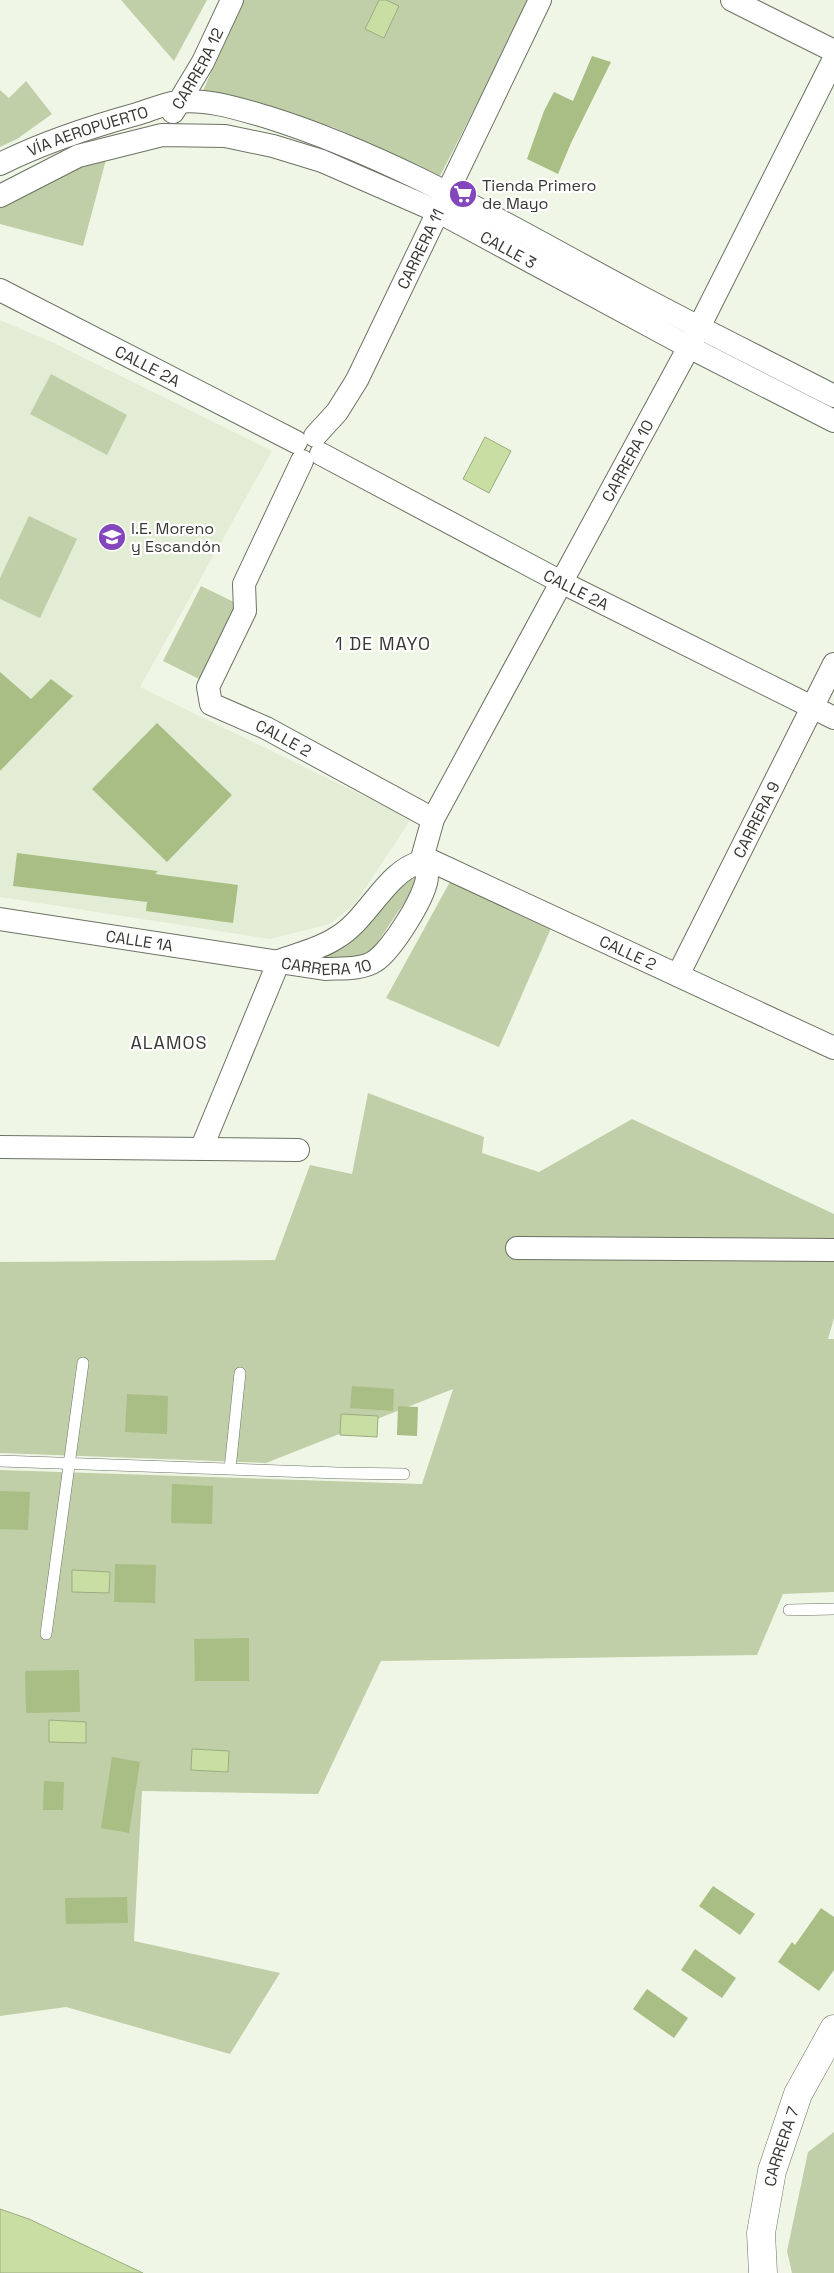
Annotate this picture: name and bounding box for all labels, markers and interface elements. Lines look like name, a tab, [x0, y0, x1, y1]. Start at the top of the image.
street label: CARRERA 12	[167, 25, 229, 113]
street label: VÍA AEROPUERTO	[24, 101, 151, 161]
place label: Tienda Primero de Mayo	[482, 175, 597, 214]
supermarket icon: Tienda Primero de Mayo	[448, 179, 478, 209]
street label: CARRERA 11	[392, 205, 449, 293]
street label: CALLE 3	[476, 226, 540, 274]
street label: CALLE 2A	[111, 341, 184, 392]
street label: CARRERA 10	[597, 416, 659, 506]
place label: I.E. Moreno y Escandón	[131, 518, 221, 557]
school or university icon: I.E. Moreno y Escandón	[97, 522, 127, 552]
street label: CALLE 2A	[540, 565, 612, 615]
district label: 1 DE MAYO	[335, 632, 431, 655]
street label: CALLE 2	[252, 715, 315, 762]
street label: CARRERA 9	[728, 778, 785, 862]
street label: CALLE 1A	[104, 925, 174, 956]
street label: CALLE 2	[596, 930, 660, 975]
street label: CARRERA 10	[280, 952, 374, 980]
district label: ALAMOS	[130, 1031, 208, 1054]
street label: CARRERA 7	[759, 2104, 804, 2188]

